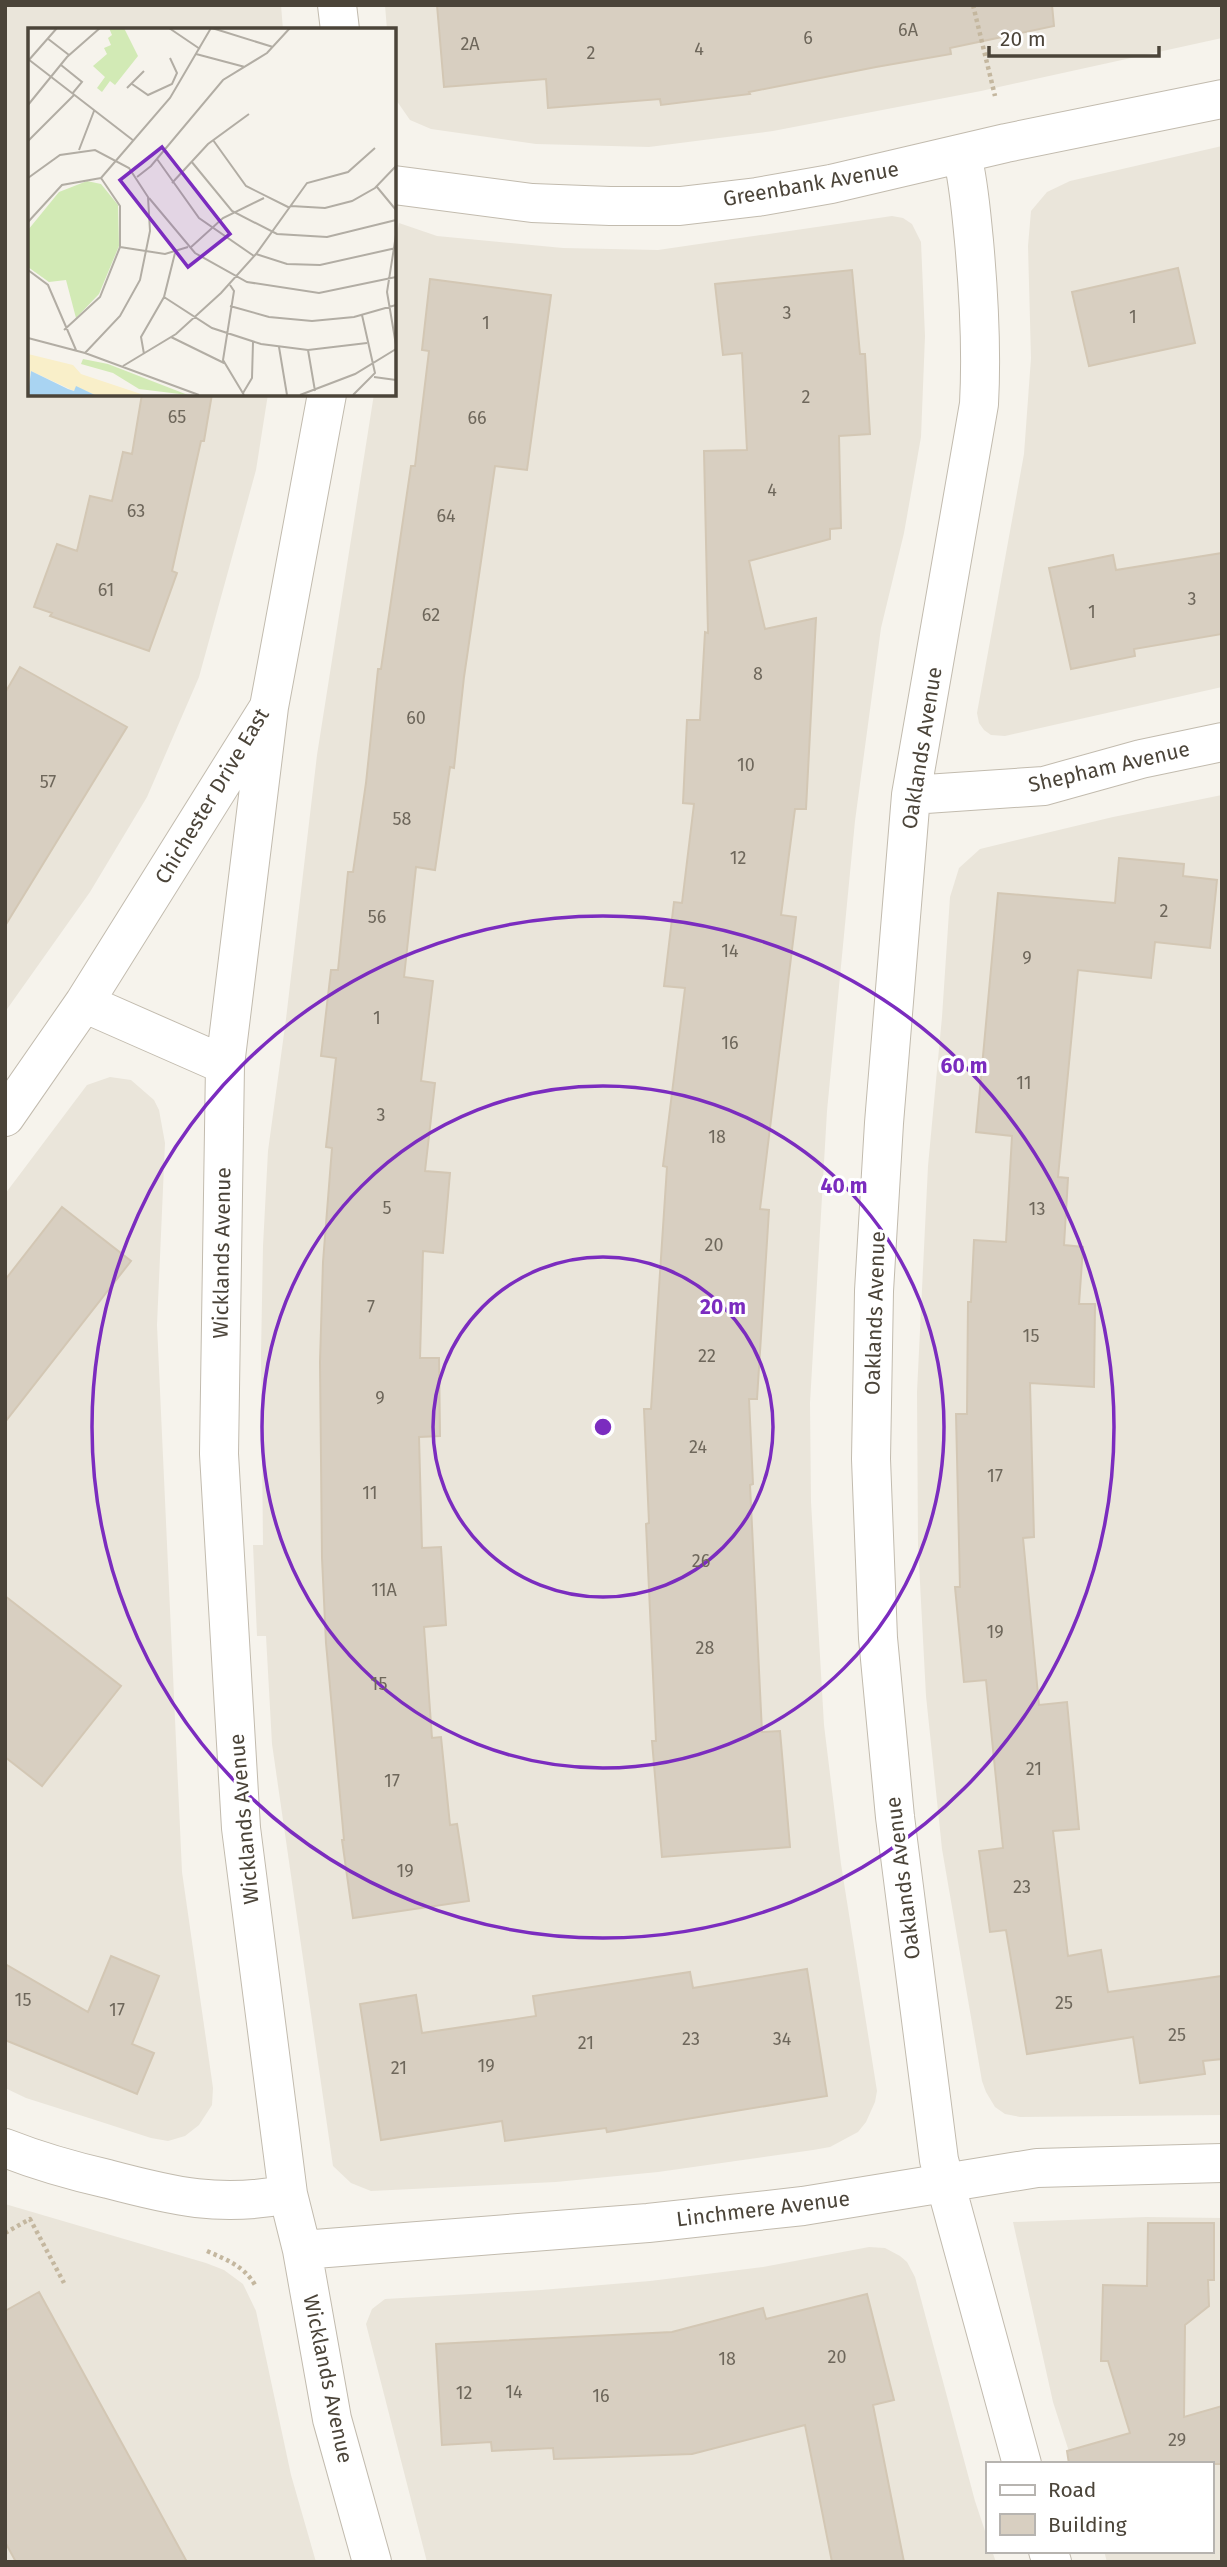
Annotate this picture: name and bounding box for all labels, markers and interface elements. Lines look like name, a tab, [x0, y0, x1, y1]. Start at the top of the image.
scale bar	[989, 14, 1159, 58]
house number: 6A	[898, 19, 919, 41]
text: 20 m	[1000, 26, 1046, 52]
house number: 6	[803, 27, 813, 49]
inset map	[28, 28, 396, 396]
house number: 2A	[460, 33, 480, 55]
house number: 4	[694, 38, 704, 60]
house number: 2	[587, 42, 596, 64]
street label: Greenbank Avenue	[721, 156, 901, 212]
house number: 3	[783, 302, 791, 324]
house number: 1	[1129, 306, 1137, 328]
house number: 1	[482, 312, 490, 334]
house number: 2	[802, 386, 811, 408]
house number: 65	[168, 406, 186, 428]
house number: 66	[467, 407, 487, 429]
house number: 4	[767, 479, 777, 501]
house number: 63	[127, 500, 145, 522]
house number: 64	[436, 505, 456, 527]
house number: 61	[98, 579, 114, 601]
house number: 3	[1188, 588, 1196, 610]
house number: 1	[1088, 601, 1096, 623]
house number: 62	[422, 604, 440, 626]
house number: 8	[753, 663, 763, 685]
street label: Oaklands Avenue	[896, 665, 948, 831]
street label: Chichester Drive East	[149, 703, 275, 888]
house number: 60	[406, 707, 426, 729]
street label: Shepham Avenue	[1026, 736, 1192, 798]
house number: 10	[737, 754, 755, 776]
house number: 57	[40, 771, 56, 793]
house number: 58	[393, 808, 412, 830]
house number: 12	[730, 847, 746, 869]
house number: 2	[1160, 900, 1169, 922]
house number: 56	[368, 906, 386, 928]
house number: 14	[721, 940, 739, 962]
house number: 9	[1022, 947, 1032, 969]
house number: 1	[373, 1007, 381, 1029]
house number: 16	[721, 1032, 739, 1054]
text: 60 m	[941, 1053, 987, 1079]
house number: 11	[1016, 1072, 1032, 1094]
house number: 3	[377, 1104, 385, 1126]
house number: 18	[708, 1126, 726, 1148]
street label: Wicklands Avenue	[208, 1167, 236, 1339]
text: 40 m	[821, 1173, 867, 1199]
house number: 5	[382, 1197, 392, 1219]
house number: 13	[1029, 1198, 1045, 1220]
street label: Oaklands Avenue	[859, 1231, 891, 1395]
house number: 20	[705, 1234, 723, 1256]
text: 20 m	[700, 1294, 746, 1320]
house number: 7	[367, 1296, 375, 1318]
house number: 15	[1023, 1325, 1039, 1347]
house number: 22	[698, 1345, 716, 1367]
house number: 9	[375, 1387, 385, 1409]
centre of rings	[591, 1415, 615, 1439]
house number: 24	[689, 1436, 707, 1458]
house number: 17	[987, 1465, 1003, 1487]
house number: 11	[362, 1482, 378, 1504]
house number: 26	[692, 1550, 710, 1572]
house number: 11A	[371, 1579, 398, 1601]
house number: 19	[986, 1621, 1004, 1643]
house number: 28	[696, 1637, 714, 1659]
house number: 15	[371, 1673, 387, 1695]
street label: Wicklands Avenue	[224, 1732, 264, 1906]
house number: 21	[1026, 1758, 1042, 1780]
house number: 17	[384, 1770, 400, 1792]
street label: Oaklands Avenue	[880, 1795, 926, 1961]
house number: 19	[396, 1860, 414, 1882]
house number: 23	[1013, 1876, 1031, 1898]
house number: 15	[15, 1989, 31, 2011]
house number: 25	[1055, 1992, 1073, 2014]
house number: 17	[109, 1999, 125, 2021]
house number: 25	[1168, 2024, 1186, 2046]
house number: 23	[682, 2028, 700, 2050]
house number: 34	[773, 2028, 792, 2050]
house number: 21	[578, 2032, 594, 2054]
house number: 19	[477, 2055, 495, 2077]
house number: 21	[391, 2057, 407, 2079]
street label: Linchmere Avenue	[675, 2185, 851, 2233]
street label: Wicklands Avenue	[297, 2292, 359, 2466]
house number: 20	[828, 2346, 846, 2368]
house number: 18	[718, 2348, 736, 2370]
house number: 14	[505, 2381, 523, 2403]
house number: 12	[456, 2382, 472, 2404]
house number: 16	[592, 2385, 610, 2407]
house number: 29	[1168, 2429, 1186, 2451]
legend	[986, 2462, 1213, 2553]
text: Road	[1048, 2477, 1096, 2503]
text: Building	[1048, 2512, 1127, 2538]

